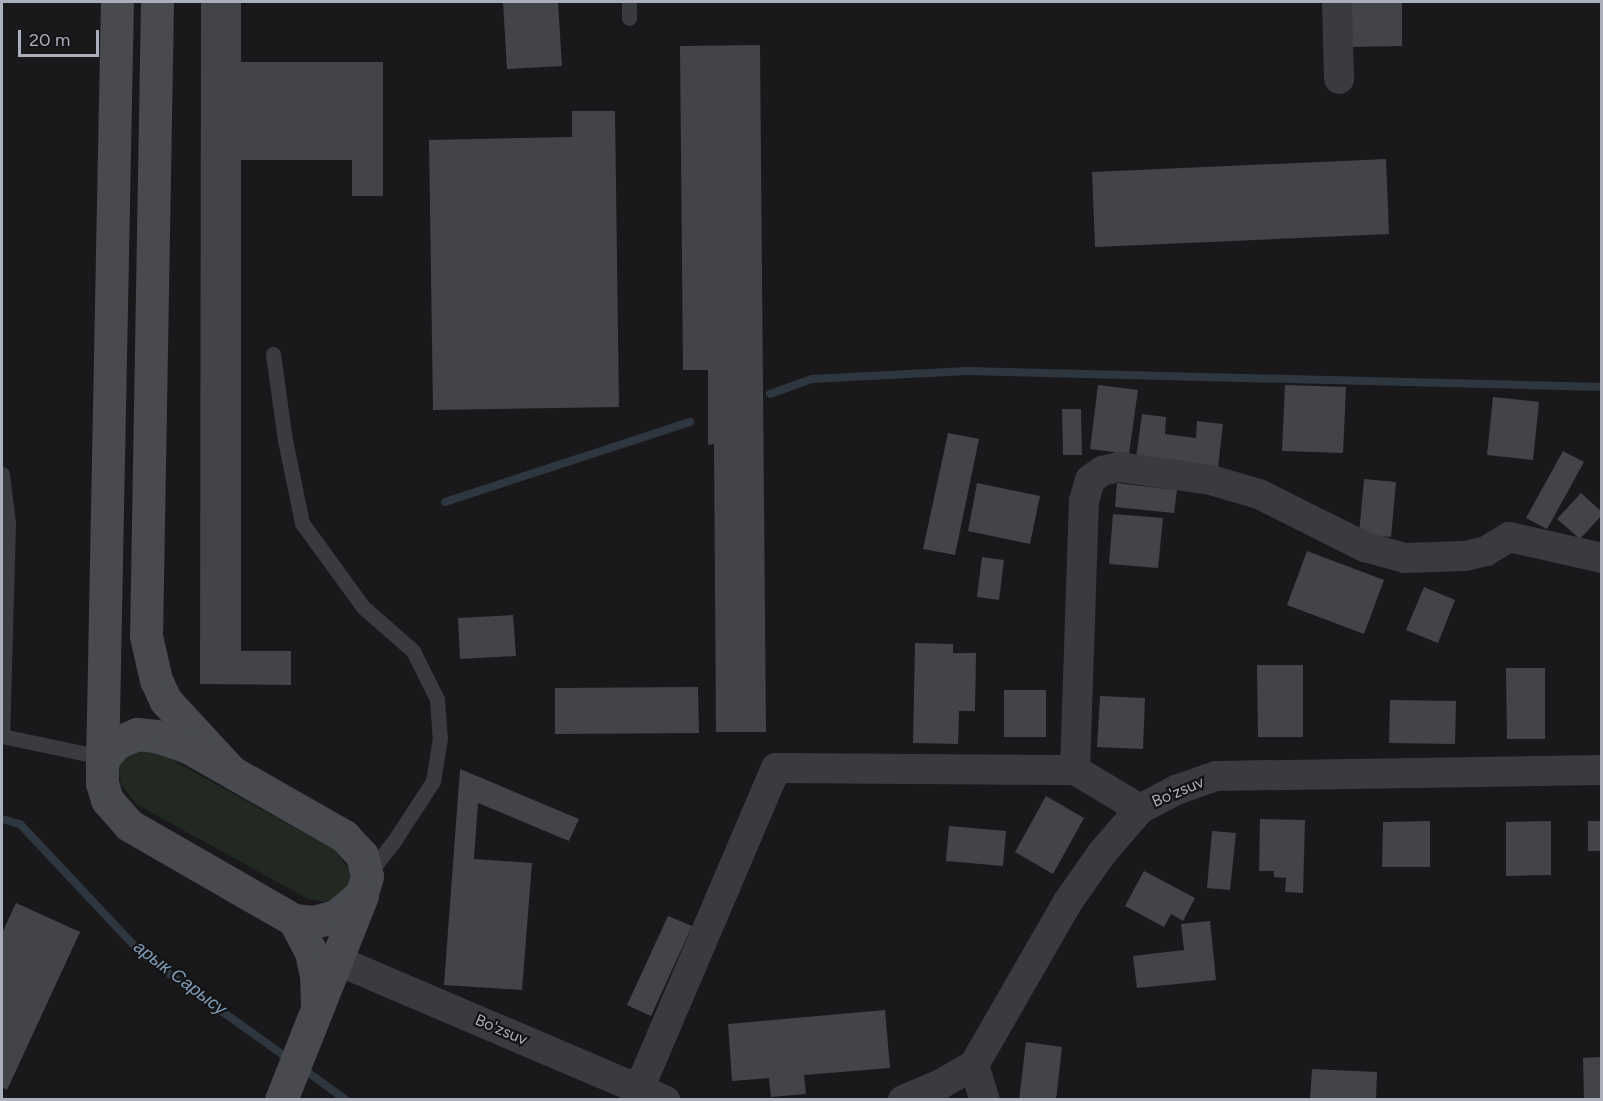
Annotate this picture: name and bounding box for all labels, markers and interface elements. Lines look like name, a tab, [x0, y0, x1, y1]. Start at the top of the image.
scale bar	[21, 18, 102, 56]
text: 20 m	[29, 29, 70, 51]
street label: Bo'zsuv	[1149, 772, 1207, 812]
water label: арык Сарысу	[129, 936, 231, 1020]
street label: Bo'zsuv	[472, 1010, 530, 1050]

